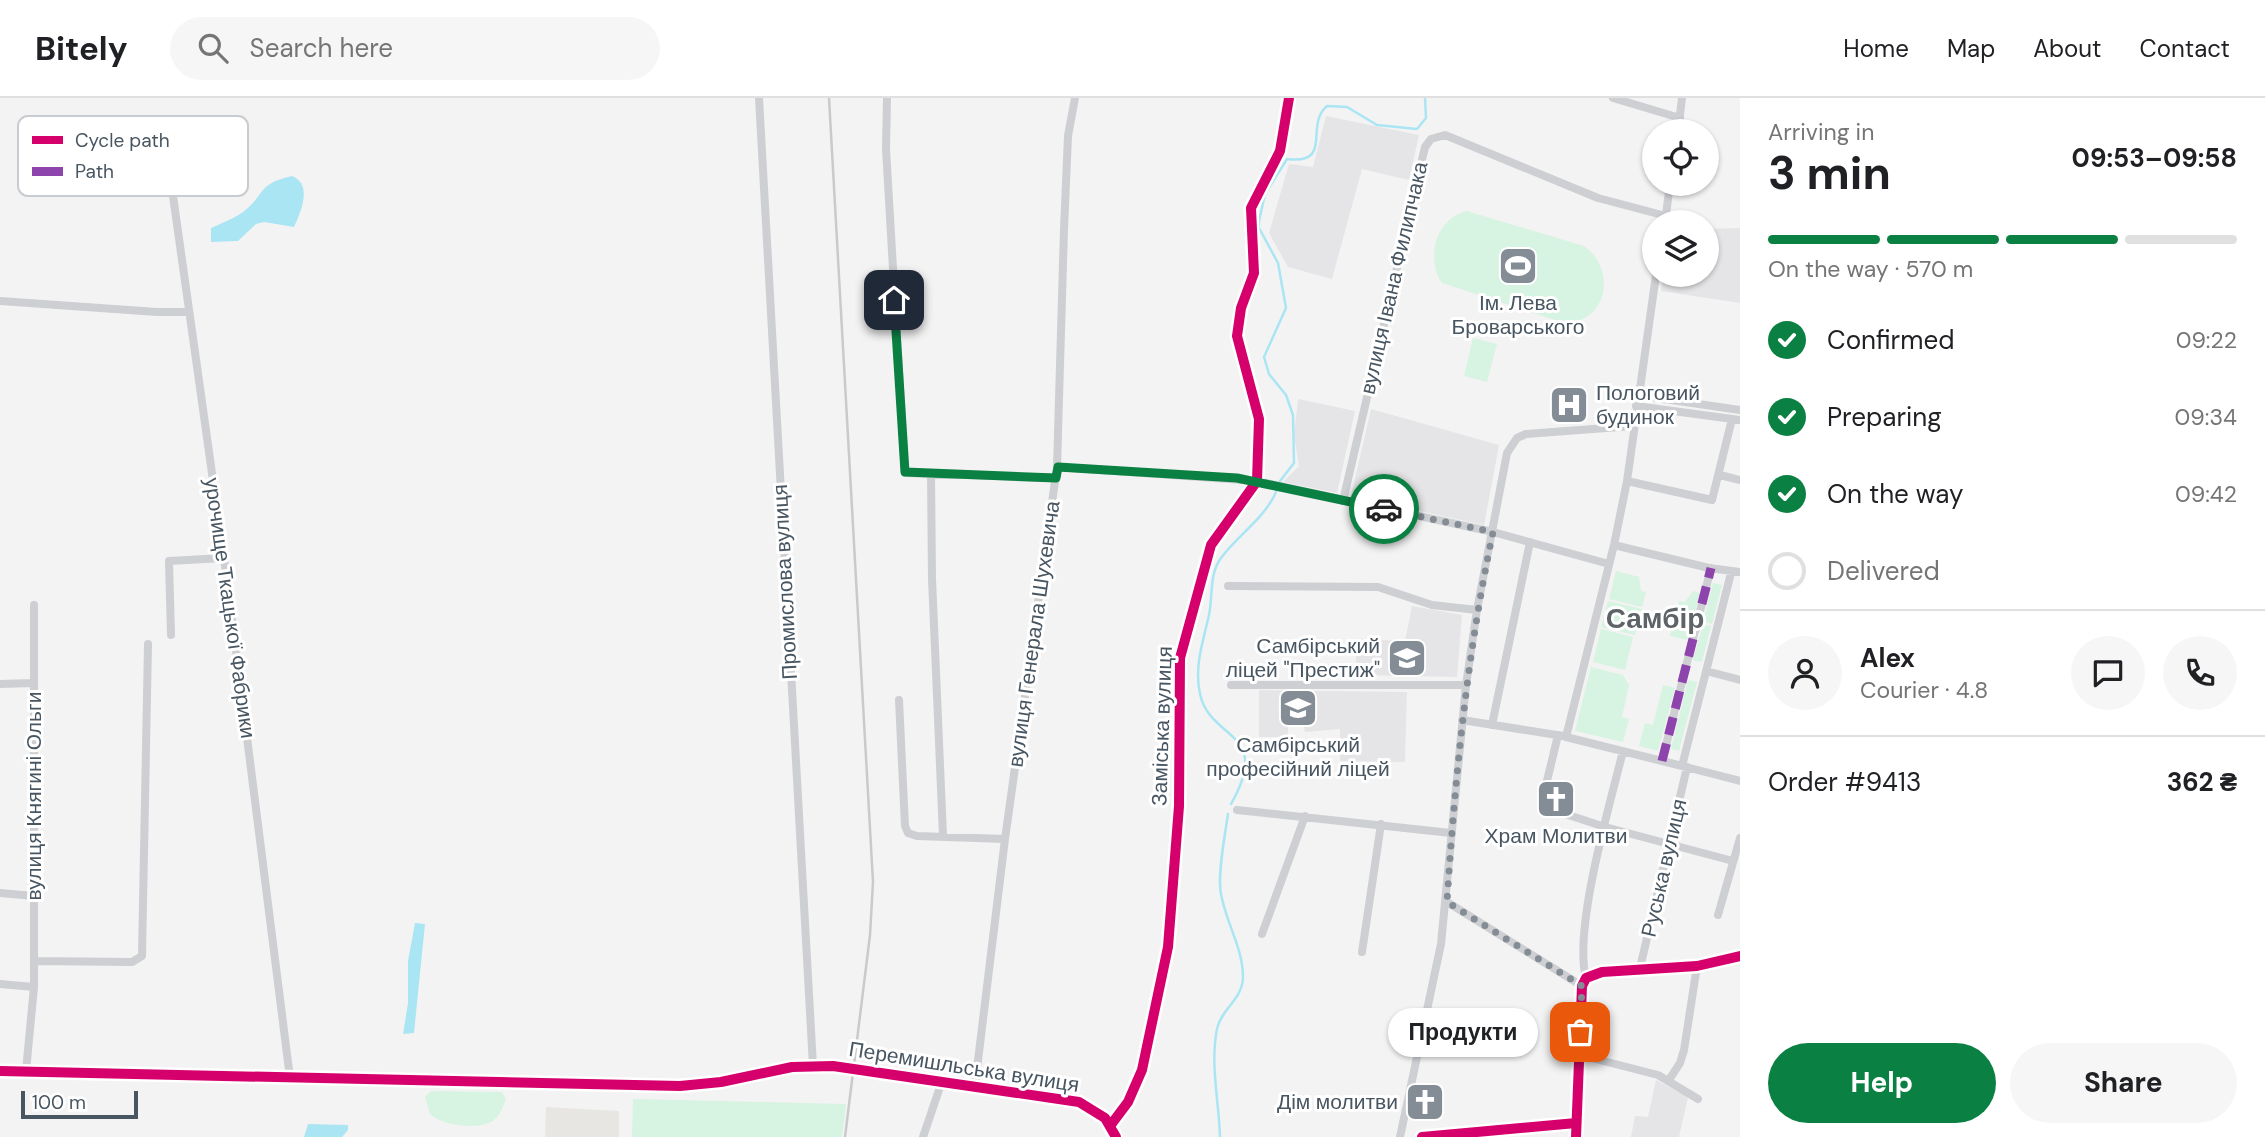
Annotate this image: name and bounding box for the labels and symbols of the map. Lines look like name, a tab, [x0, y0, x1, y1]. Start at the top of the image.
legend	[18, 116, 248, 196]
text: Cycle path	[75, 128, 170, 153]
text: Path	[75, 159, 114, 184]
street label: вулиця Івана Филипчака	[1354, 159, 1434, 397]
sports icon: Ім. Лева Броварського	[1497, 245, 1539, 287]
pin	[864, 270, 924, 330]
place label: Ім. Лева Броварського	[1452, 289, 1584, 341]
place label: Пологовий будинок	[1596, 379, 1700, 431]
hospital icon: Пологовий будинок	[1548, 384, 1590, 426]
courier	[1349, 474, 1419, 544]
street label: урочище Ткацької Фабрики	[198, 476, 262, 740]
street label: Промислова вулиця	[766, 484, 804, 680]
street label: вулиця Генерала Шухевича	[1001, 499, 1067, 769]
district label: Самбір	[1606, 600, 1704, 637]
place label: Самбірський ліцей "Престиж"	[1226, 632, 1380, 684]
school or university icon: Самбірський ліцей "Престиж"	[1386, 637, 1428, 679]
street label: Заміська вулиця	[1145, 646, 1179, 806]
school or university icon: Самбірський професійний ліцей	[1277, 687, 1319, 729]
street label: вулиця Княгині Ольги	[20, 692, 48, 900]
place label: Самбірський професійний ліцей	[1206, 731, 1390, 783]
church icon: Храм Молитви	[1535, 778, 1577, 820]
street label: Руська вулиця	[1635, 796, 1693, 940]
place label: Храм Молитви	[1485, 822, 1627, 850]
pin	[1550, 1002, 1610, 1062]
callout: Продукти	[1388, 1007, 1538, 1056]
street label: Перемишльська вулиця	[847, 1035, 1081, 1099]
church icon: Дім молитви	[1404, 1081, 1446, 1123]
scale bar	[21, 1088, 138, 1120]
place label: Дім молитви	[1277, 1088, 1398, 1116]

